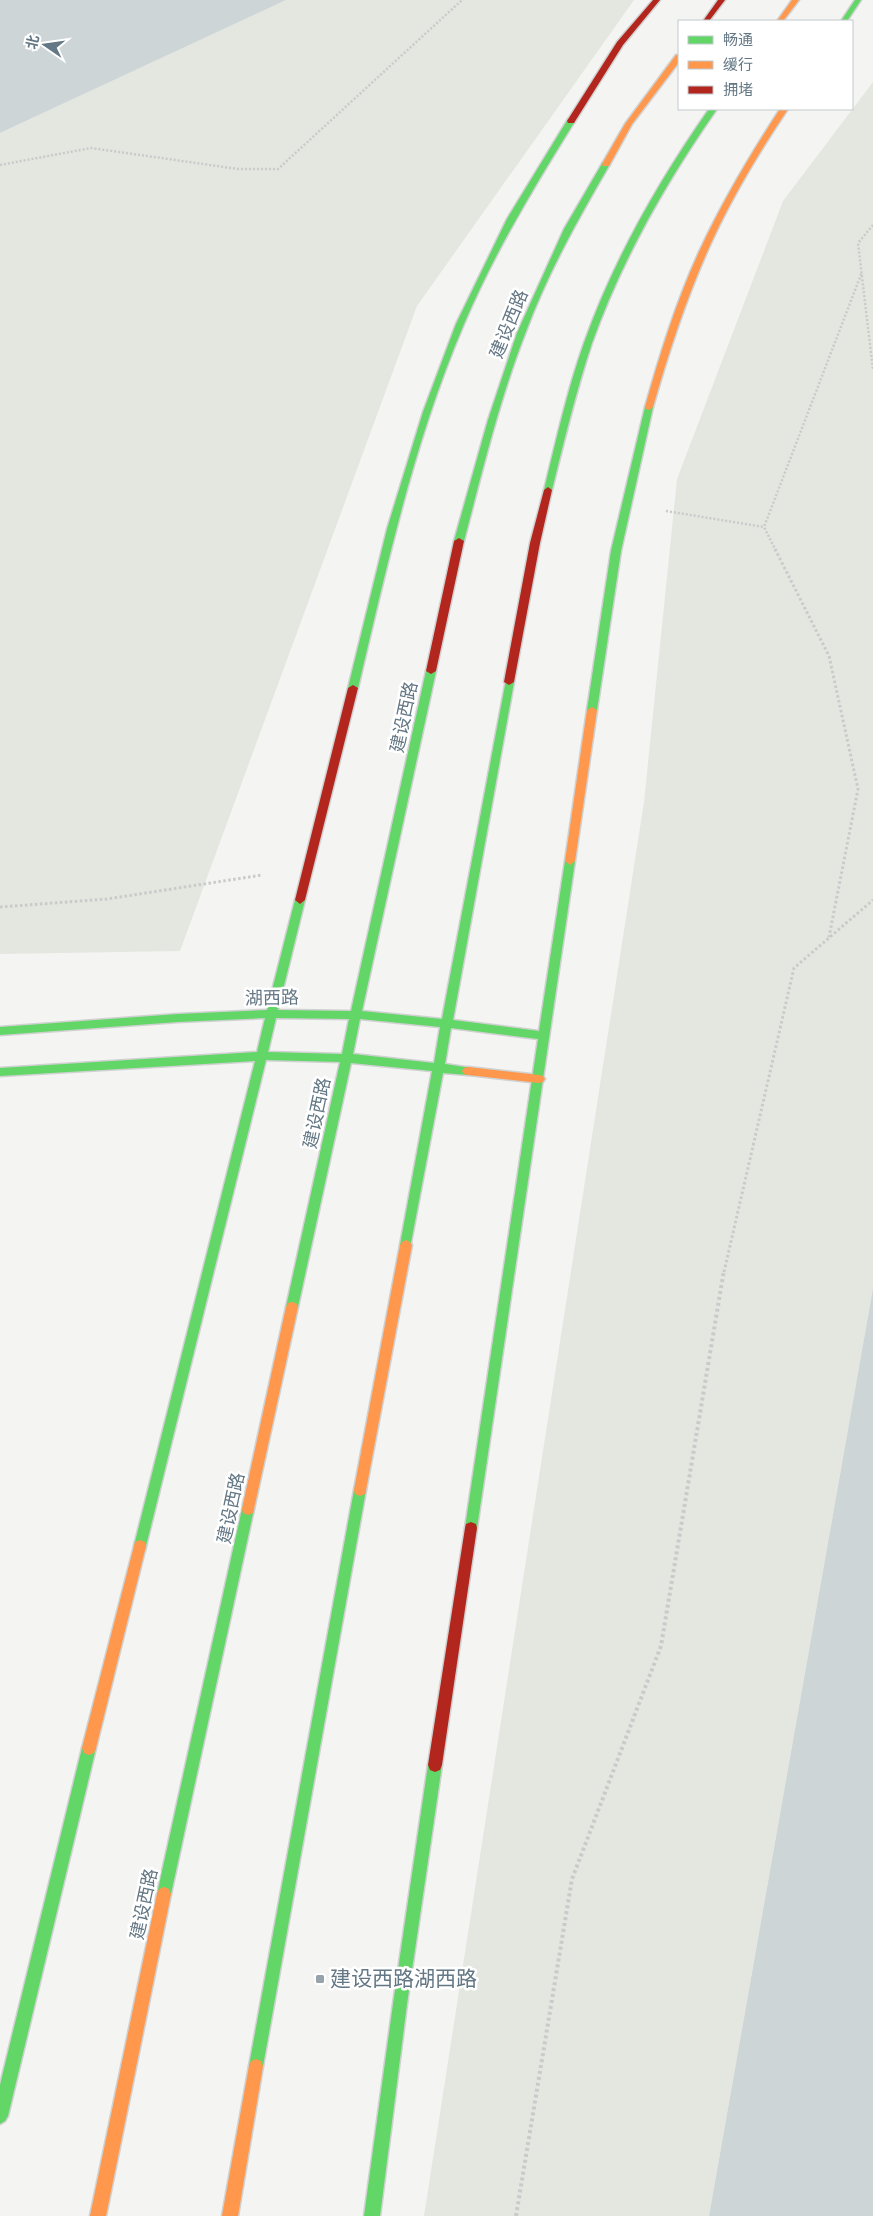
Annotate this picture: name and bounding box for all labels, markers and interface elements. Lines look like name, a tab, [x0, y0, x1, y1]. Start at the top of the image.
north arrow	[20, 20, 70, 70]
legend	[678, 20, 853, 110]
text: 畅通	[723, 30, 753, 49]
text: 北	[22, 33, 42, 51]
text: 缓行	[723, 55, 753, 74]
text: 拥堵	[723, 80, 753, 99]
street label: 建设西路	[485, 287, 532, 361]
street label: 建设西路	[386, 679, 421, 754]
street label: 湖西路	[245, 987, 299, 1008]
street label: 建设西路	[299, 1075, 334, 1150]
street label: 建设西路	[213, 1470, 248, 1545]
street label: 建设西路	[126, 1866, 161, 1941]
place label: 建设西路湖西路	[330, 1966, 477, 1991]
marker: 建设西路湖西路	[314, 1973, 326, 1985]

